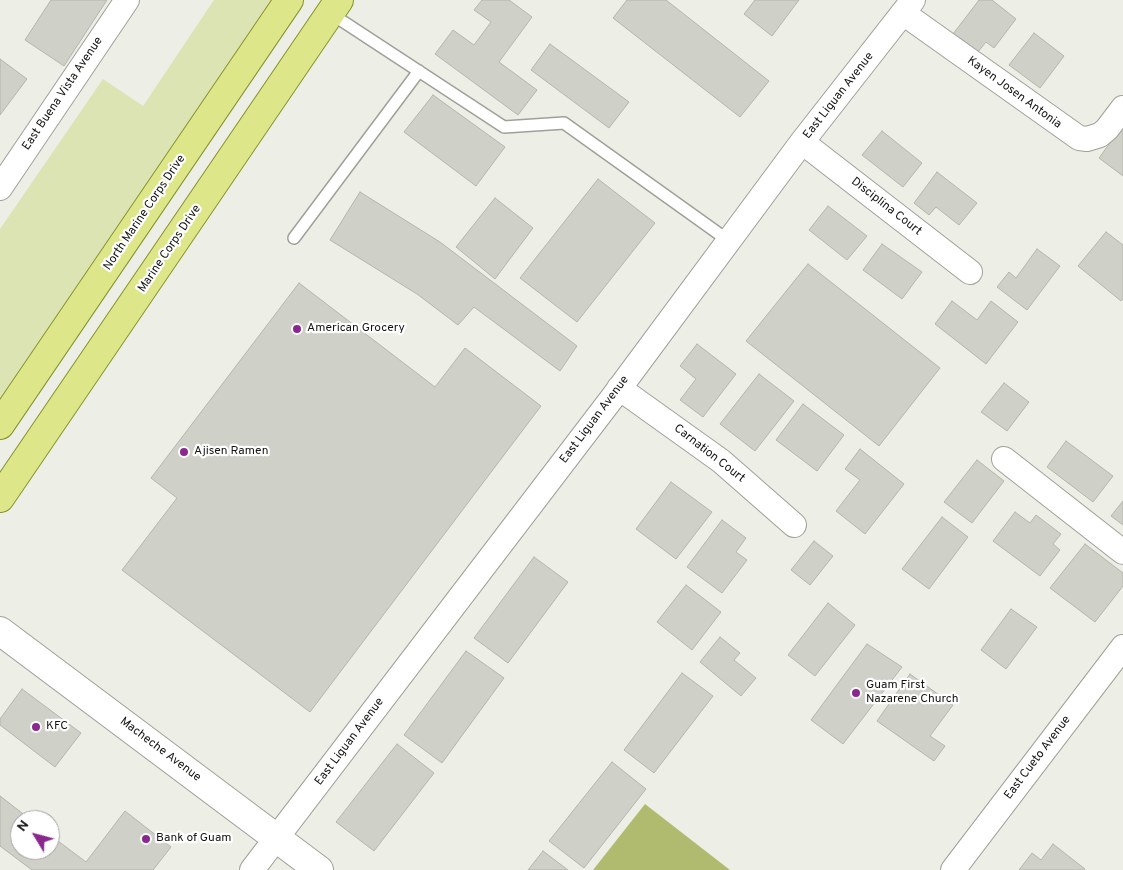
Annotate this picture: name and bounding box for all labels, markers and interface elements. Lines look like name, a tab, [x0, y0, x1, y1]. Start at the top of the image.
street label: East Buena Vista Avenue	[20, 35, 106, 153]
street label: East Liguan Avenue	[801, 50, 877, 142]
street label: Kayen Josen Antonia	[964, 54, 1064, 132]
street label: North Marine Corps Drive	[101, 153, 189, 273]
street label: Disciplina Court	[848, 175, 924, 239]
street label: Marine Corps Drive	[135, 203, 205, 295]
place label: American Grocery	[307, 322, 405, 336]
marker: American Grocery	[291, 323, 303, 335]
street label: East Liguan Avenue	[557, 373, 633, 467]
street label: Carnation Court	[671, 422, 747, 486]
place label: Ajisen Ramen	[194, 445, 268, 459]
marker: Ajisen Ramen	[178, 446, 190, 458]
place label: Guam First Nazarene Church	[866, 679, 959, 707]
marker: Guam First Nazarene Church	[850, 687, 862, 699]
street label: East Liguan Avenue	[312, 695, 388, 789]
street label: East Cueto Avenue	[1002, 713, 1074, 803]
street label: Macheche Avenue	[117, 715, 203, 785]
place label: KFC	[46, 720, 68, 734]
marker: KFC	[30, 721, 42, 733]
north arrow	[10, 810, 60, 860]
text: N	[14, 817, 33, 835]
place label: Bank of Guam	[156, 832, 232, 846]
marker: Bank of Guam	[140, 833, 152, 845]

